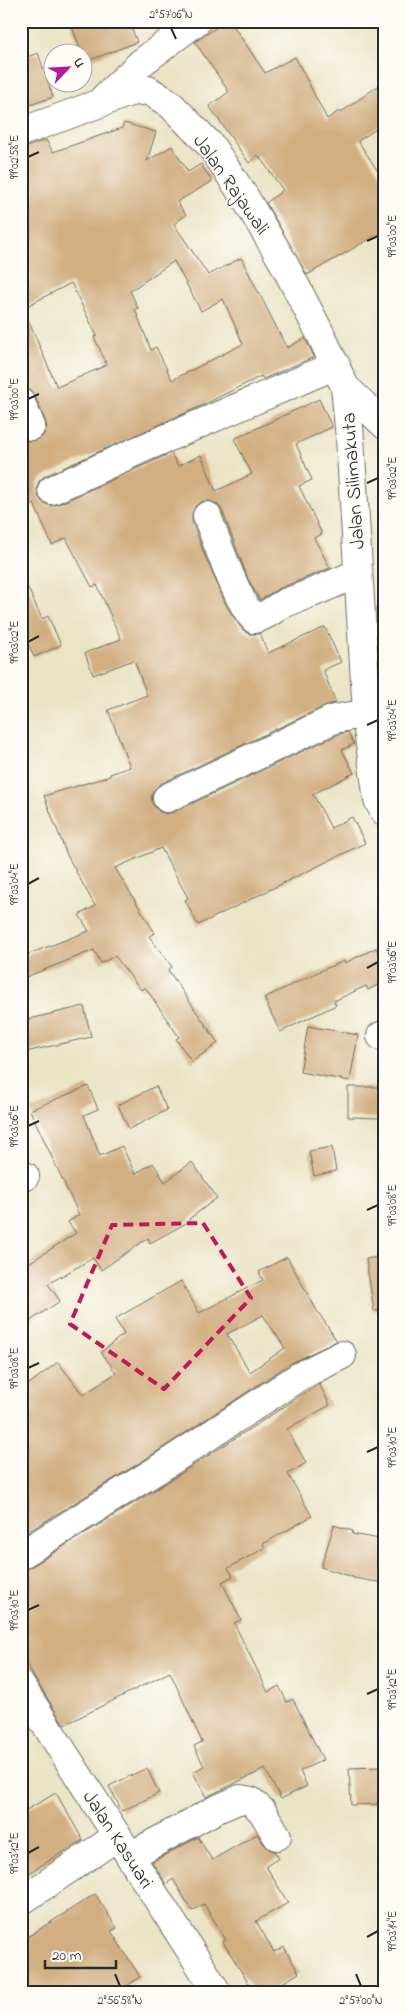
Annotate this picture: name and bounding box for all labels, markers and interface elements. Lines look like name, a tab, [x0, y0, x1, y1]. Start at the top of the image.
text: 2°57'06"N	[149, 6, 193, 24]
north arrow	[42, 42, 92, 92]
text: U	[67, 55, 90, 72]
street label: Jalan Rajawali	[184, 129, 275, 242]
text: 99°02'58"E	[6, 135, 24, 179]
text: 99°03'00"E	[384, 215, 402, 257]
text: 99°03'00"E	[6, 378, 24, 420]
street label: Jalan Silimakuta	[335, 411, 374, 550]
text: 99°03'02"E	[384, 456, 402, 500]
text: 99°03'02"E	[6, 620, 24, 664]
text: 99°03'04"E	[384, 699, 402, 741]
text: 99°03'04"E	[6, 863, 24, 905]
text: 99°03'06"E	[384, 941, 402, 983]
text: 99°03'06"E	[6, 1105, 24, 1147]
text: 99°03'08"E	[384, 1184, 402, 1226]
text: 99°03'08"E	[6, 1347, 24, 1389]
text: 99°03'10"E	[384, 1427, 402, 1467]
text: 99°03'10"E	[6, 1590, 24, 1630]
text: 99°03'12"E	[384, 1668, 402, 1710]
street label: Jalan Kasuari	[74, 1785, 160, 1895]
text: 99°03'12"E	[6, 1832, 24, 1874]
text: 99°03'14"E	[384, 1911, 402, 1951]
scale bar	[45, 1938, 116, 1970]
text: 20 m	[52, 1945, 82, 1967]
text: 2°56'58"N	[98, 1992, 142, 2010]
text: 2°57'00"N	[339, 1992, 383, 2010]

